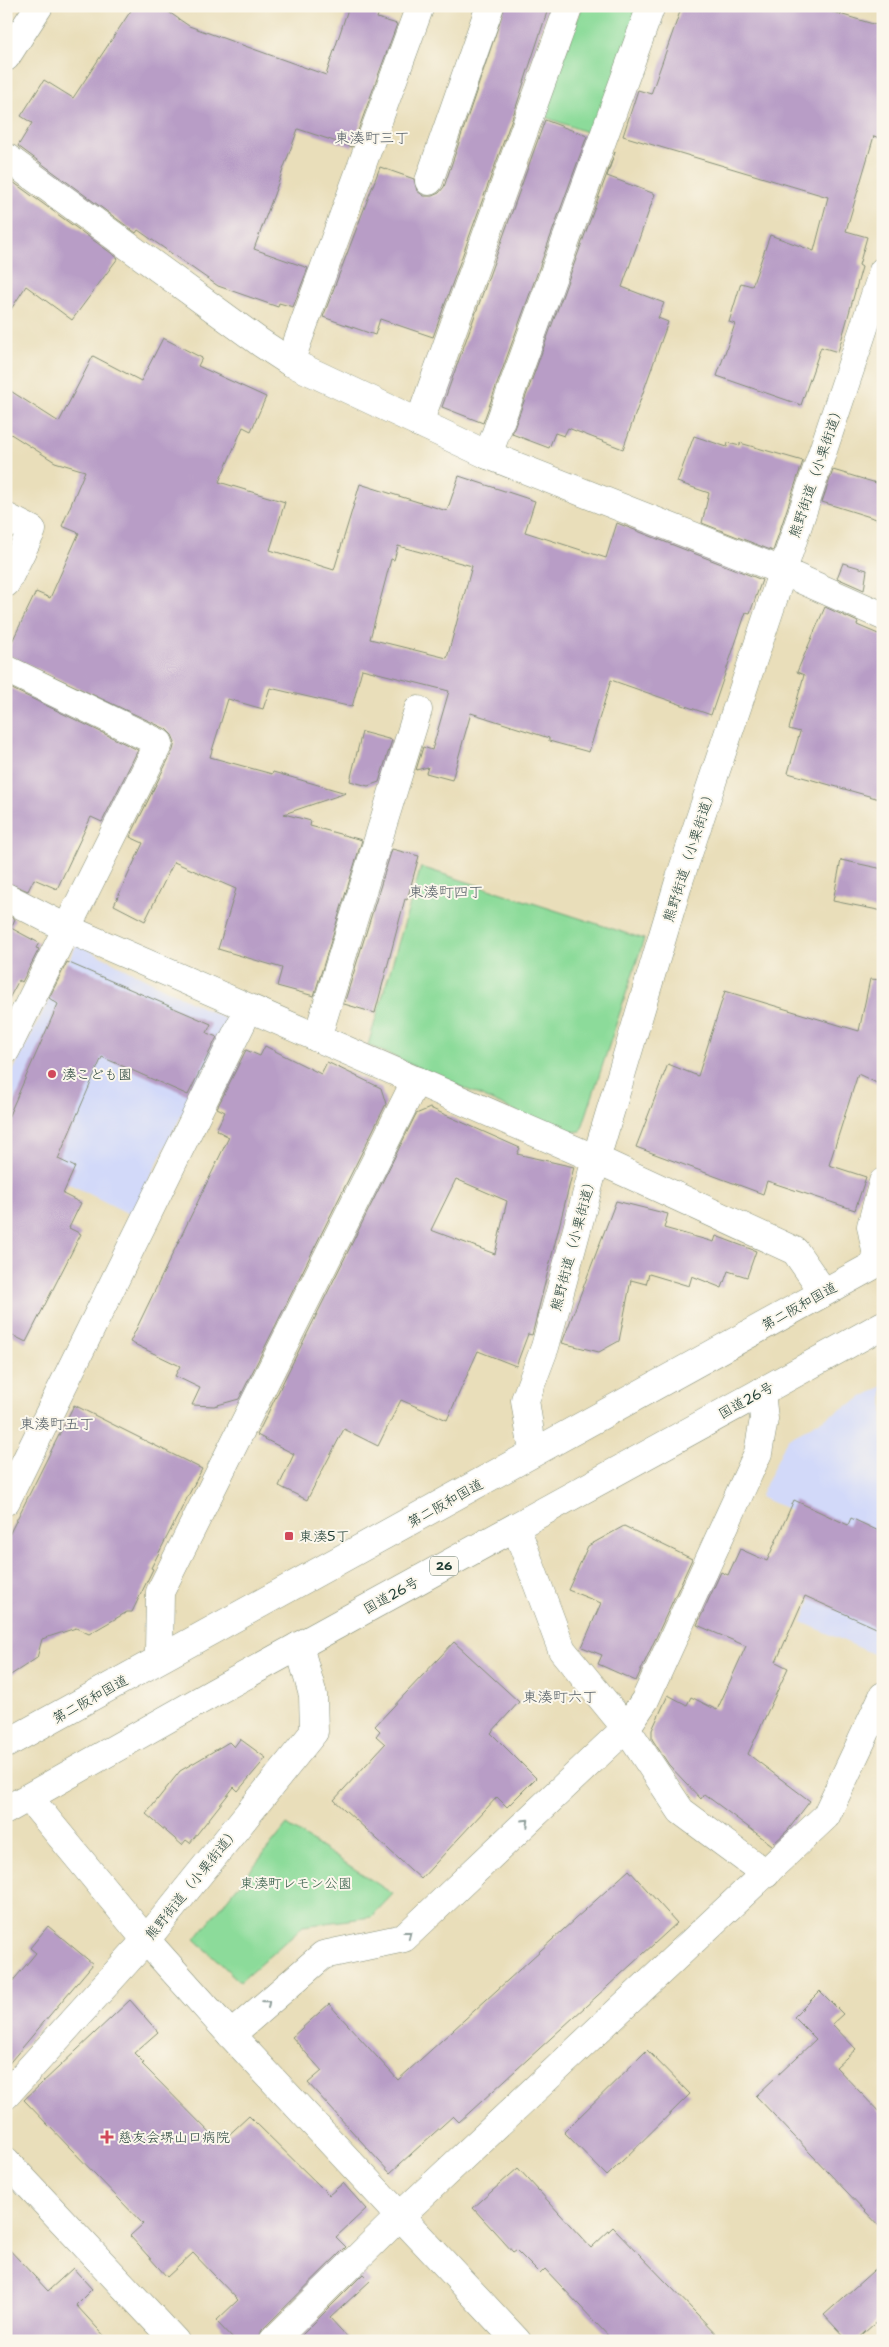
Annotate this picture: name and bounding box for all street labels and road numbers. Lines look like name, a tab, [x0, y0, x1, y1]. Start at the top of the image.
street label: 熊野街道（小栗街道）	[785, 402, 847, 540]
street label: 熊野街道（小栗街道）	[659, 786, 719, 924]
street label: 熊野街道（小栗街道）	[546, 1173, 600, 1313]
street label: 第二阪和国道	[758, 1278, 840, 1334]
street label: 国道26号	[715, 1377, 777, 1423]
street label: 第二阪和国道	[404, 1475, 486, 1531]
road number: 26	[430, 1556, 458, 1575]
street label: 国道26号	[360, 1572, 422, 1618]
street label: 第二阪和国道	[49, 1671, 131, 1727]
street label: 熊野街道（小栗街道）	[141, 1823, 243, 1943]

